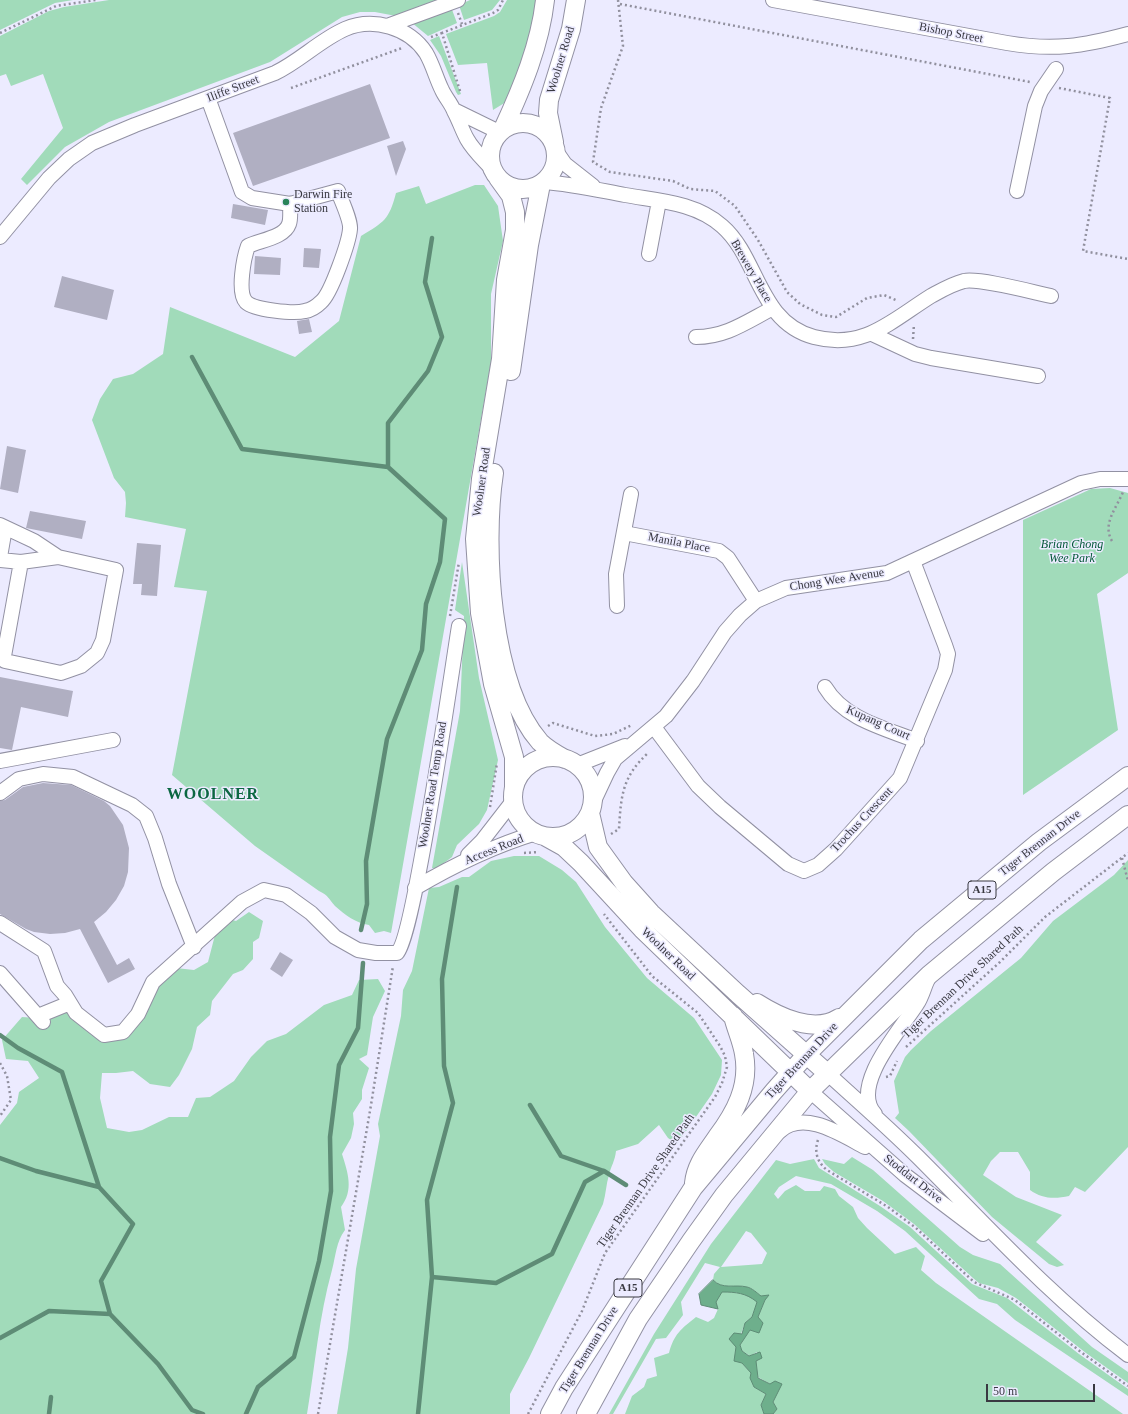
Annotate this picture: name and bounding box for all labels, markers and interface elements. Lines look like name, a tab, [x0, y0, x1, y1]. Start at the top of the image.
street label: Bishop Street	[918, 20, 984, 46]
street label: Woolner Road	[544, 25, 578, 95]
street label: Iliffe Street	[205, 72, 261, 106]
place label: Darwin Fire Station	[294, 188, 352, 216]
marker: Darwin Fire Station	[281, 197, 291, 207]
street label: Brewery Place	[727, 237, 775, 305]
street label: Woolner Road	[470, 447, 494, 517]
street label: Manila Place	[647, 530, 711, 556]
park label: Brian Chong Wee Park	[1041, 538, 1103, 566]
street label: Chong Wee Avenue	[789, 565, 885, 595]
street label: Kupang Court	[844, 703, 912, 743]
street label: Woolner Road Temp Road	[416, 721, 450, 849]
street label: Trochus Crescent	[828, 784, 896, 856]
district label: WOOLNER	[167, 785, 259, 805]
street label: Tiger Brennan Drive	[996, 807, 1084, 879]
street label: Access Road	[462, 832, 526, 868]
road number: A15	[968, 881, 996, 899]
street label: Tiger Brennan Drive Shared Path	[900, 922, 1026, 1042]
street label: Woolner Road	[638, 925, 698, 983]
street label: Tiger Brennan Drive	[763, 1020, 841, 1102]
street label: Tiger Brennan Drive Shared Path	[594, 1111, 698, 1251]
street label: Stoddart Drive	[881, 1151, 945, 1207]
road number: A15	[614, 1279, 642, 1297]
street label: Tiger Brennan Drive	[557, 1304, 621, 1396]
scale bar	[988, 1376, 1097, 1402]
text: 50 m	[993, 1384, 1017, 1398]

